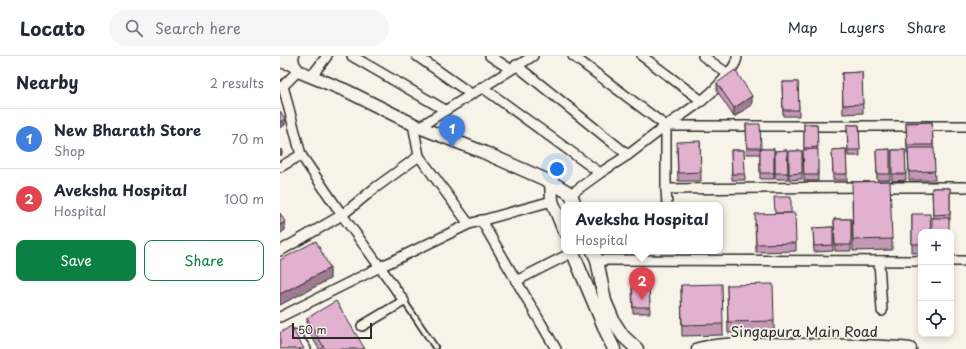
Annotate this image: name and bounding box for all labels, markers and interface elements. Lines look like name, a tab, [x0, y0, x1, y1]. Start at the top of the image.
search box	[109, 10, 389, 46]
text: Locato	[20, 14, 85, 42]
text: Search here	[155, 16, 241, 39]
icon: search	[123, 17, 145, 39]
text: Map	[788, 17, 818, 38]
text: Layers	[840, 17, 885, 38]
text: Share	[907, 17, 946, 38]
text: Nearby	[16, 69, 78, 95]
text: 2 results	[210, 73, 264, 92]
pin: 1	[439, 115, 465, 148]
text: New Bharath Store	[54, 118, 201, 141]
text: 1	[26, 129, 32, 148]
text: 70 m	[231, 129, 264, 148]
text: Shop	[54, 141, 85, 160]
your location	[547, 159, 567, 179]
text: Aveksha Hospital	[54, 178, 187, 201]
text: 2	[24, 189, 34, 208]
text: 100 m	[224, 189, 264, 208]
text: Hospital	[54, 201, 106, 220]
popup	[561, 202, 723, 254]
text: Aveksha Hospital	[576, 207, 708, 230]
map controls	[918, 229, 954, 337]
button: +	[918, 229, 954, 265]
text: Hospital	[576, 230, 628, 249]
button: Save	[16, 240, 136, 281]
button: Share	[144, 240, 264, 281]
button: −	[918, 265, 954, 301]
pin: 2	[629, 267, 655, 300]
button: locate	[918, 301, 954, 337]
scale bar	[292, 321, 372, 340]
text: 50 m	[298, 321, 327, 338]
street label: Singapura Main Road	[730, 321, 878, 342]

